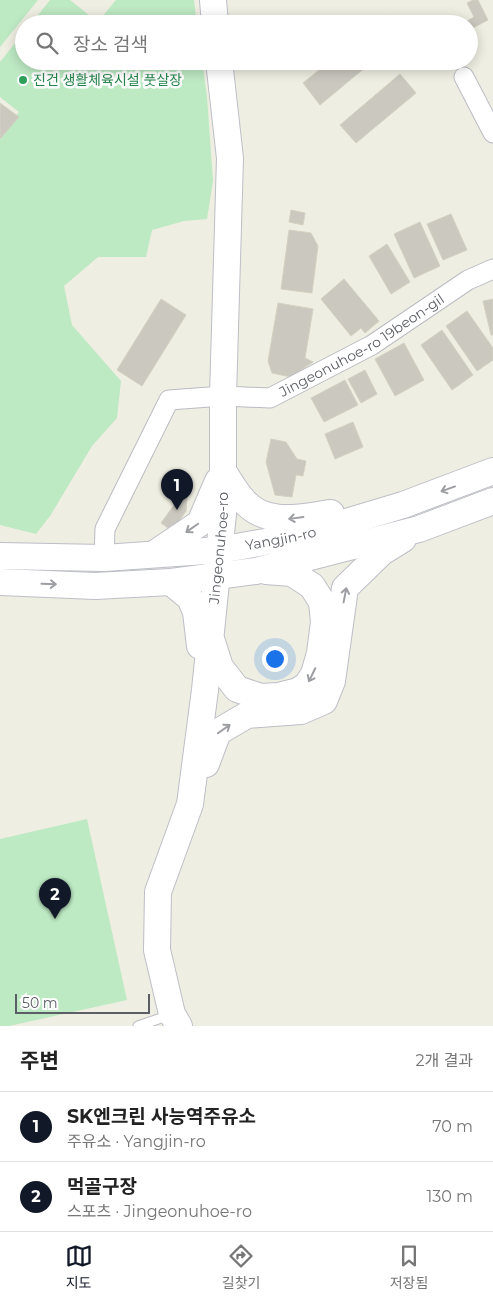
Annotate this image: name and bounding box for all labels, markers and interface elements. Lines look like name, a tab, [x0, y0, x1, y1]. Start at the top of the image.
search box	[15, 15, 478, 70]
icon: search	[33, 29, 61, 57]
text: 장소 검색	[73, 33, 148, 56]
place label: 진건 생활체육시설 풋살장	[33, 71, 182, 89]
marker: 진건 생활체육시설 풋살장	[17, 74, 29, 86]
street label: Jingeonuhoe-ro 19beon-gil	[275, 290, 448, 401]
pin: 1	[161, 469, 193, 510]
one-way arrow	[441, 485, 457, 494]
street label: Jingeonuhoe-ro	[205, 492, 232, 606]
one-way arrow	[288, 513, 304, 523]
street label: Yangjin-ro	[244, 522, 319, 554]
one-way arrow	[185, 523, 199, 533]
one-way arrow	[40, 579, 56, 589]
one-way arrow	[340, 587, 350, 603]
your location	[262, 646, 288, 672]
one-way arrow	[307, 667, 317, 682]
one-way arrow	[217, 724, 231, 734]
pin: 2	[39, 878, 71, 919]
scale bar	[15, 991, 150, 1014]
text: 50 m	[22, 994, 58, 1012]
text: 주변	[20, 1048, 59, 1073]
text: 2개 결과	[416, 1051, 473, 1070]
text: SK엔크린 사능역주유소	[67, 1105, 256, 1128]
text: 1	[33, 1117, 39, 1136]
text: 70 m	[432, 1117, 473, 1136]
text: 주유소 · Yangjin-ro	[67, 1132, 206, 1151]
text: 먹골구장	[67, 1175, 137, 1198]
text: 2	[31, 1187, 41, 1206]
text: 130 m	[426, 1187, 473, 1206]
text: 스포츠 · Jingeonuhoe-ro	[67, 1202, 252, 1221]
tab: 지도	[65, 1242, 93, 1292]
tab: 길찾기	[222, 1242, 260, 1292]
tab: 저장됨	[390, 1242, 428, 1292]

